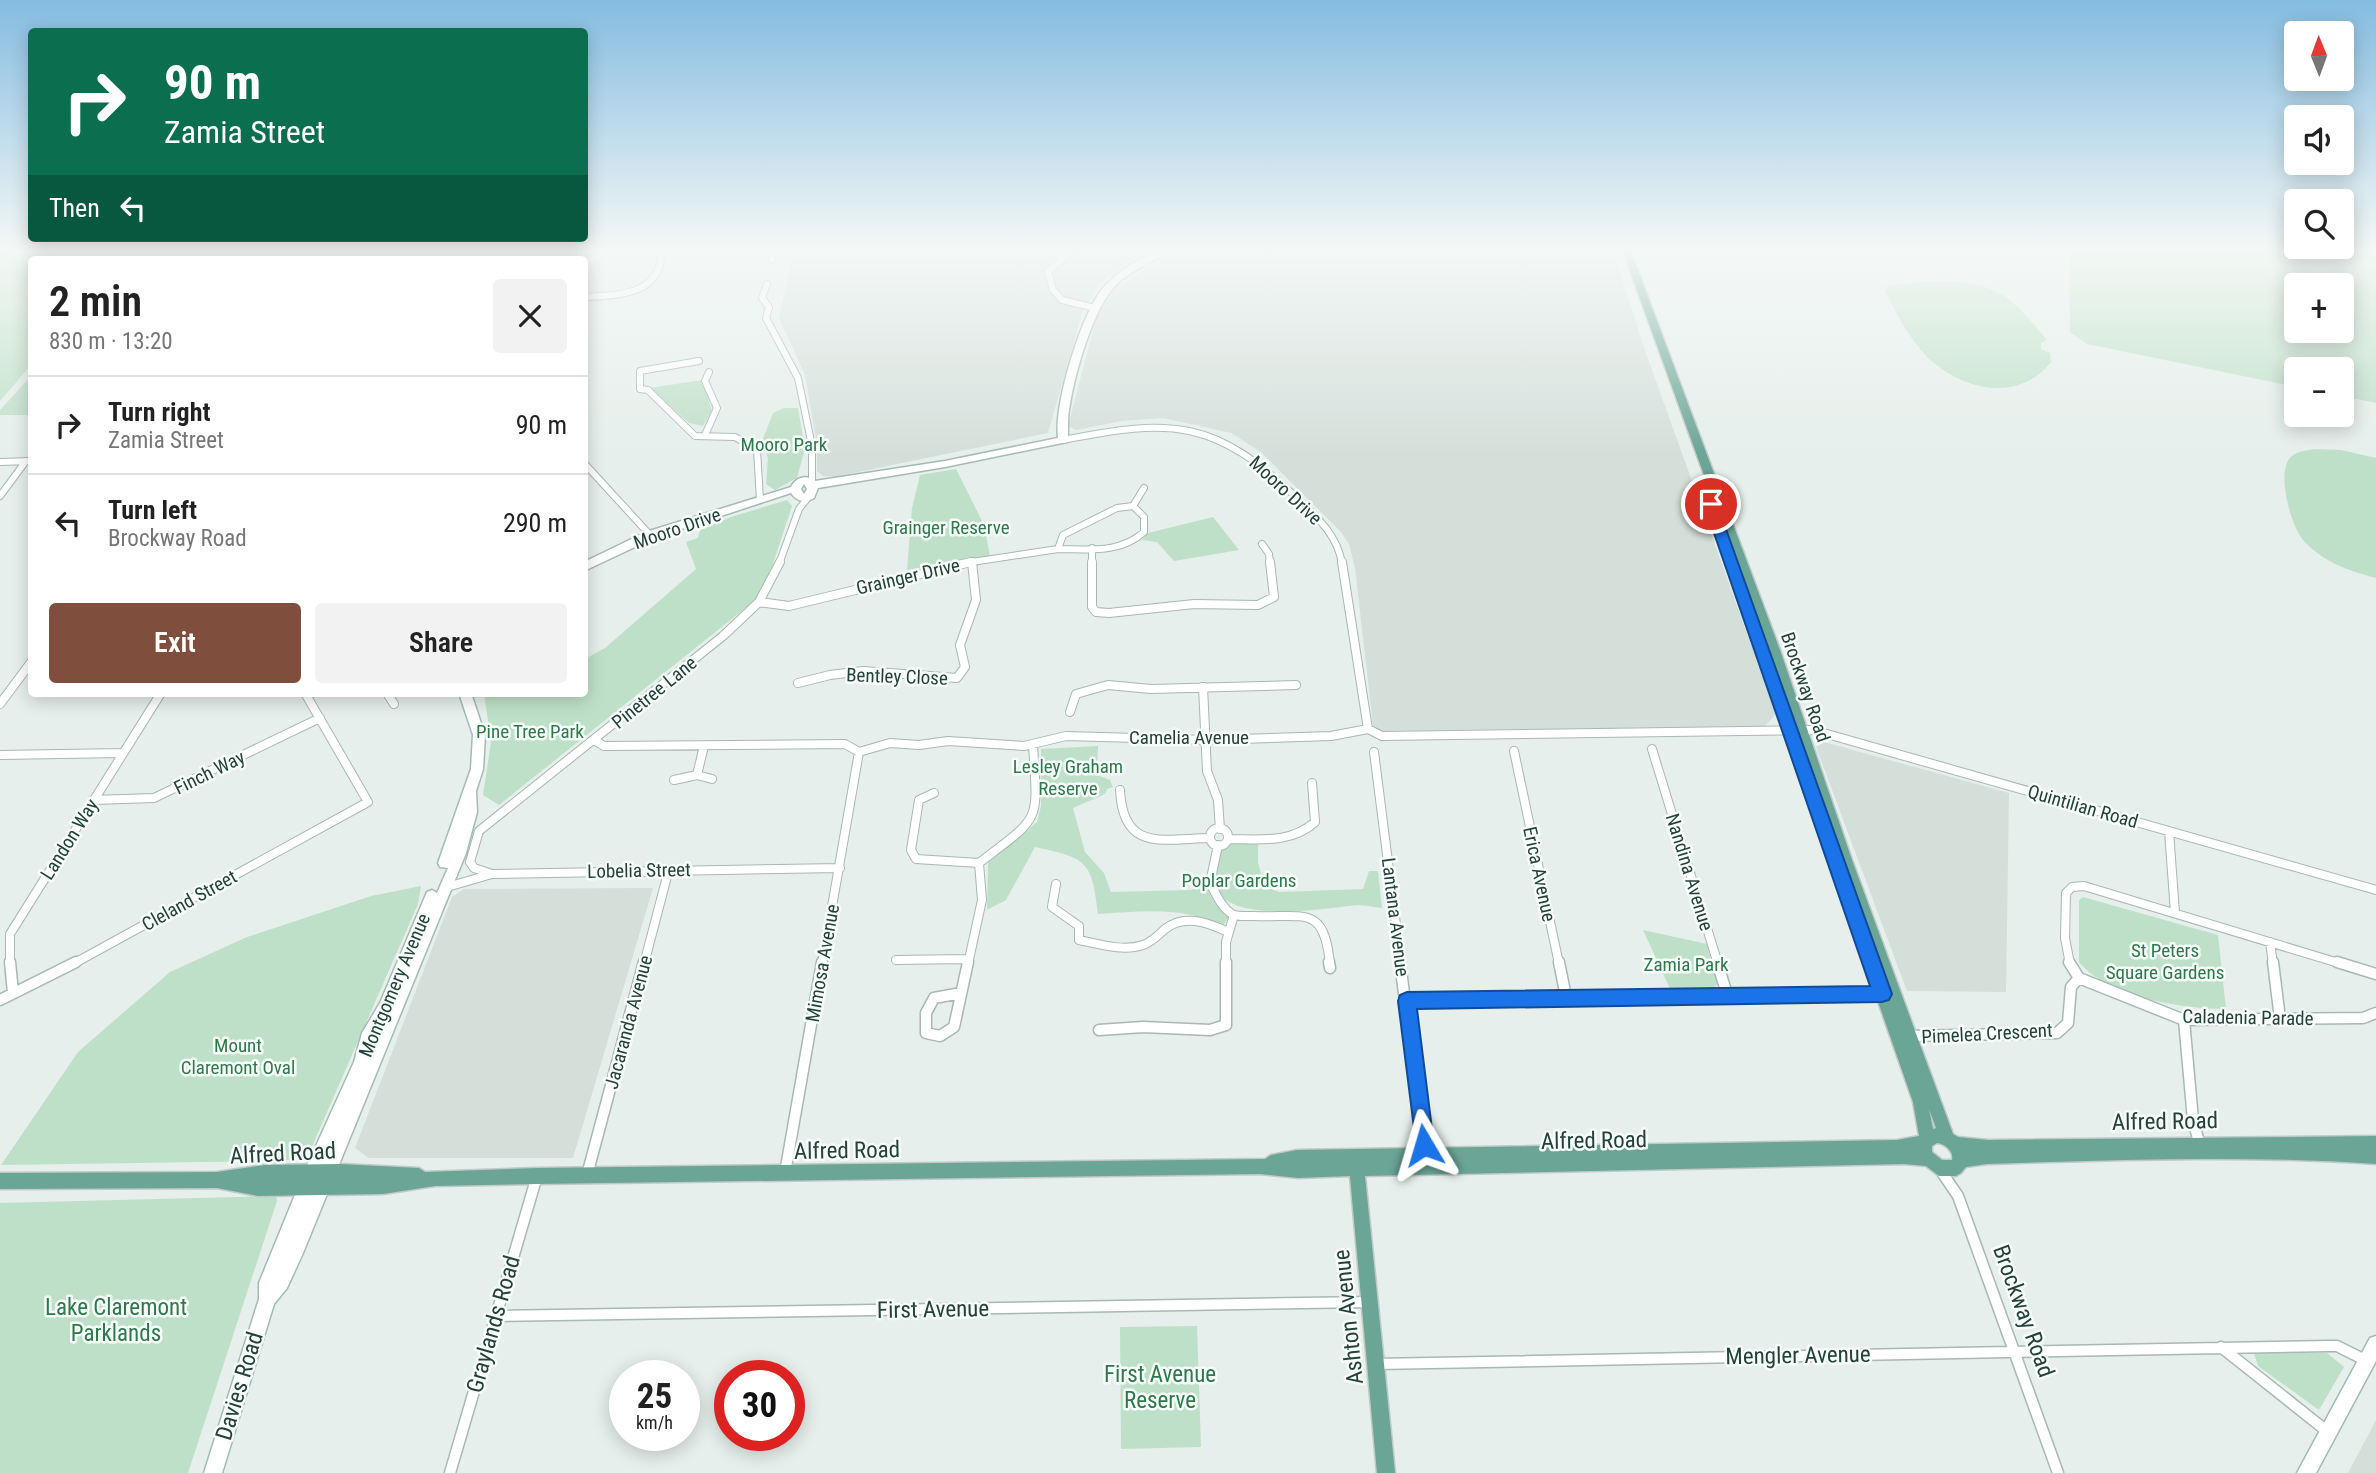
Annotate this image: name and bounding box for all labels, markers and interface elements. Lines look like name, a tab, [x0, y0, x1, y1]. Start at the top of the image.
north arrow	[2284, 21, 2354, 91]
map controls	[2284, 21, 2354, 427]
text: 90 m	[164, 54, 261, 111]
icon: right	[49, 56, 140, 147]
button: sound	[2284, 105, 2354, 175]
text: Zamia Street	[164, 113, 325, 151]
icon: left	[114, 189, 152, 227]
button: search	[2284, 189, 2354, 259]
text: Then	[49, 193, 100, 223]
button: +	[2284, 273, 2354, 343]
text: 2 min	[49, 277, 142, 326]
button: close	[493, 279, 567, 353]
text: 830 m · 13:20	[49, 328, 173, 355]
button: −	[2284, 357, 2354, 427]
text: Turn right	[108, 397, 210, 427]
icon: right	[49, 406, 87, 444]
text: 90 m	[516, 410, 567, 440]
text: Zamia Street	[108, 427, 224, 454]
park label: Mooro Park	[741, 433, 828, 456]
street label: Mooro Drive	[1245, 451, 1327, 530]
pin	[1681, 474, 1741, 534]
icon: arrive	[1692, 485, 1730, 523]
text: Turn left	[108, 495, 197, 525]
street label: Mooro Drive	[630, 503, 724, 554]
icon: left	[49, 504, 87, 542]
text: 290 m	[503, 508, 567, 538]
park label: Grainger Reserve	[882, 516, 1010, 539]
text: Brockway Road	[108, 525, 247, 552]
street label: Grainger Drive	[854, 553, 962, 600]
button: Exit	[49, 603, 301, 683]
button: Share	[315, 603, 567, 683]
street label: Brockway Road	[1776, 629, 1835, 745]
street label: Pinetree Lane	[607, 651, 702, 734]
street label: Bentley Close	[846, 663, 948, 690]
park label: Pine Tree Park	[476, 720, 584, 743]
street label: Camelia Avenue	[1129, 726, 1249, 749]
street label: Finch Way	[170, 745, 249, 799]
park label: Lesley Graham Reserve	[1013, 755, 1123, 800]
street label: Quintilian Road	[2025, 780, 2141, 833]
street label: Landon Way	[36, 795, 103, 884]
street label: Nandina Avenue	[1661, 811, 1718, 934]
street label: Erica Avenue	[1518, 825, 1561, 924]
street label: Lantana Avenue	[1377, 856, 1414, 978]
street label: Lobelia Street	[587, 858, 691, 883]
street label: Cleland Street	[138, 865, 241, 936]
park label: Poplar Gardens	[1181, 869, 1297, 892]
street label: Mimosa Avenue	[801, 902, 844, 1024]
street label: Montgomery Avenue	[354, 910, 435, 1060]
park label: St Peters Square Gardens	[2106, 939, 2224, 984]
street label: Jacaranda Avenue	[600, 953, 657, 1092]
park label: Zamia Park	[1643, 953, 1729, 976]
street label: Caladenia Parade	[2182, 1005, 2314, 1030]
street label: Pimelea Crescent	[1921, 1019, 2053, 1048]
park label: Mount Claremont Oval	[181, 1034, 295, 1079]
street label: Alfred Road	[2112, 1107, 2218, 1136]
position arrow	[1387, 1108, 1461, 1182]
street label: Alfred Road	[1541, 1126, 1647, 1155]
street label: Alfred Road	[794, 1136, 900, 1165]
street label: Alfred Road	[229, 1137, 337, 1170]
street label: Brockway Road	[1987, 1241, 2060, 1381]
street label: Ashton Avenue	[1328, 1248, 1369, 1386]
street label: Graylands Road	[461, 1252, 526, 1396]
park label: Lake Claremont Parklands	[45, 1294, 187, 1347]
street label: First Avenue	[877, 1295, 989, 1324]
street label: Davies Road	[210, 1329, 269, 1444]
street label: Mengler Avenue	[1725, 1341, 1871, 1370]
speed limit sign: 30	[714, 1360, 805, 1451]
park label: First Avenue Reserve	[1104, 1361, 1216, 1414]
text: 25	[637, 1376, 672, 1417]
text: km/h	[636, 1412, 673, 1433]

